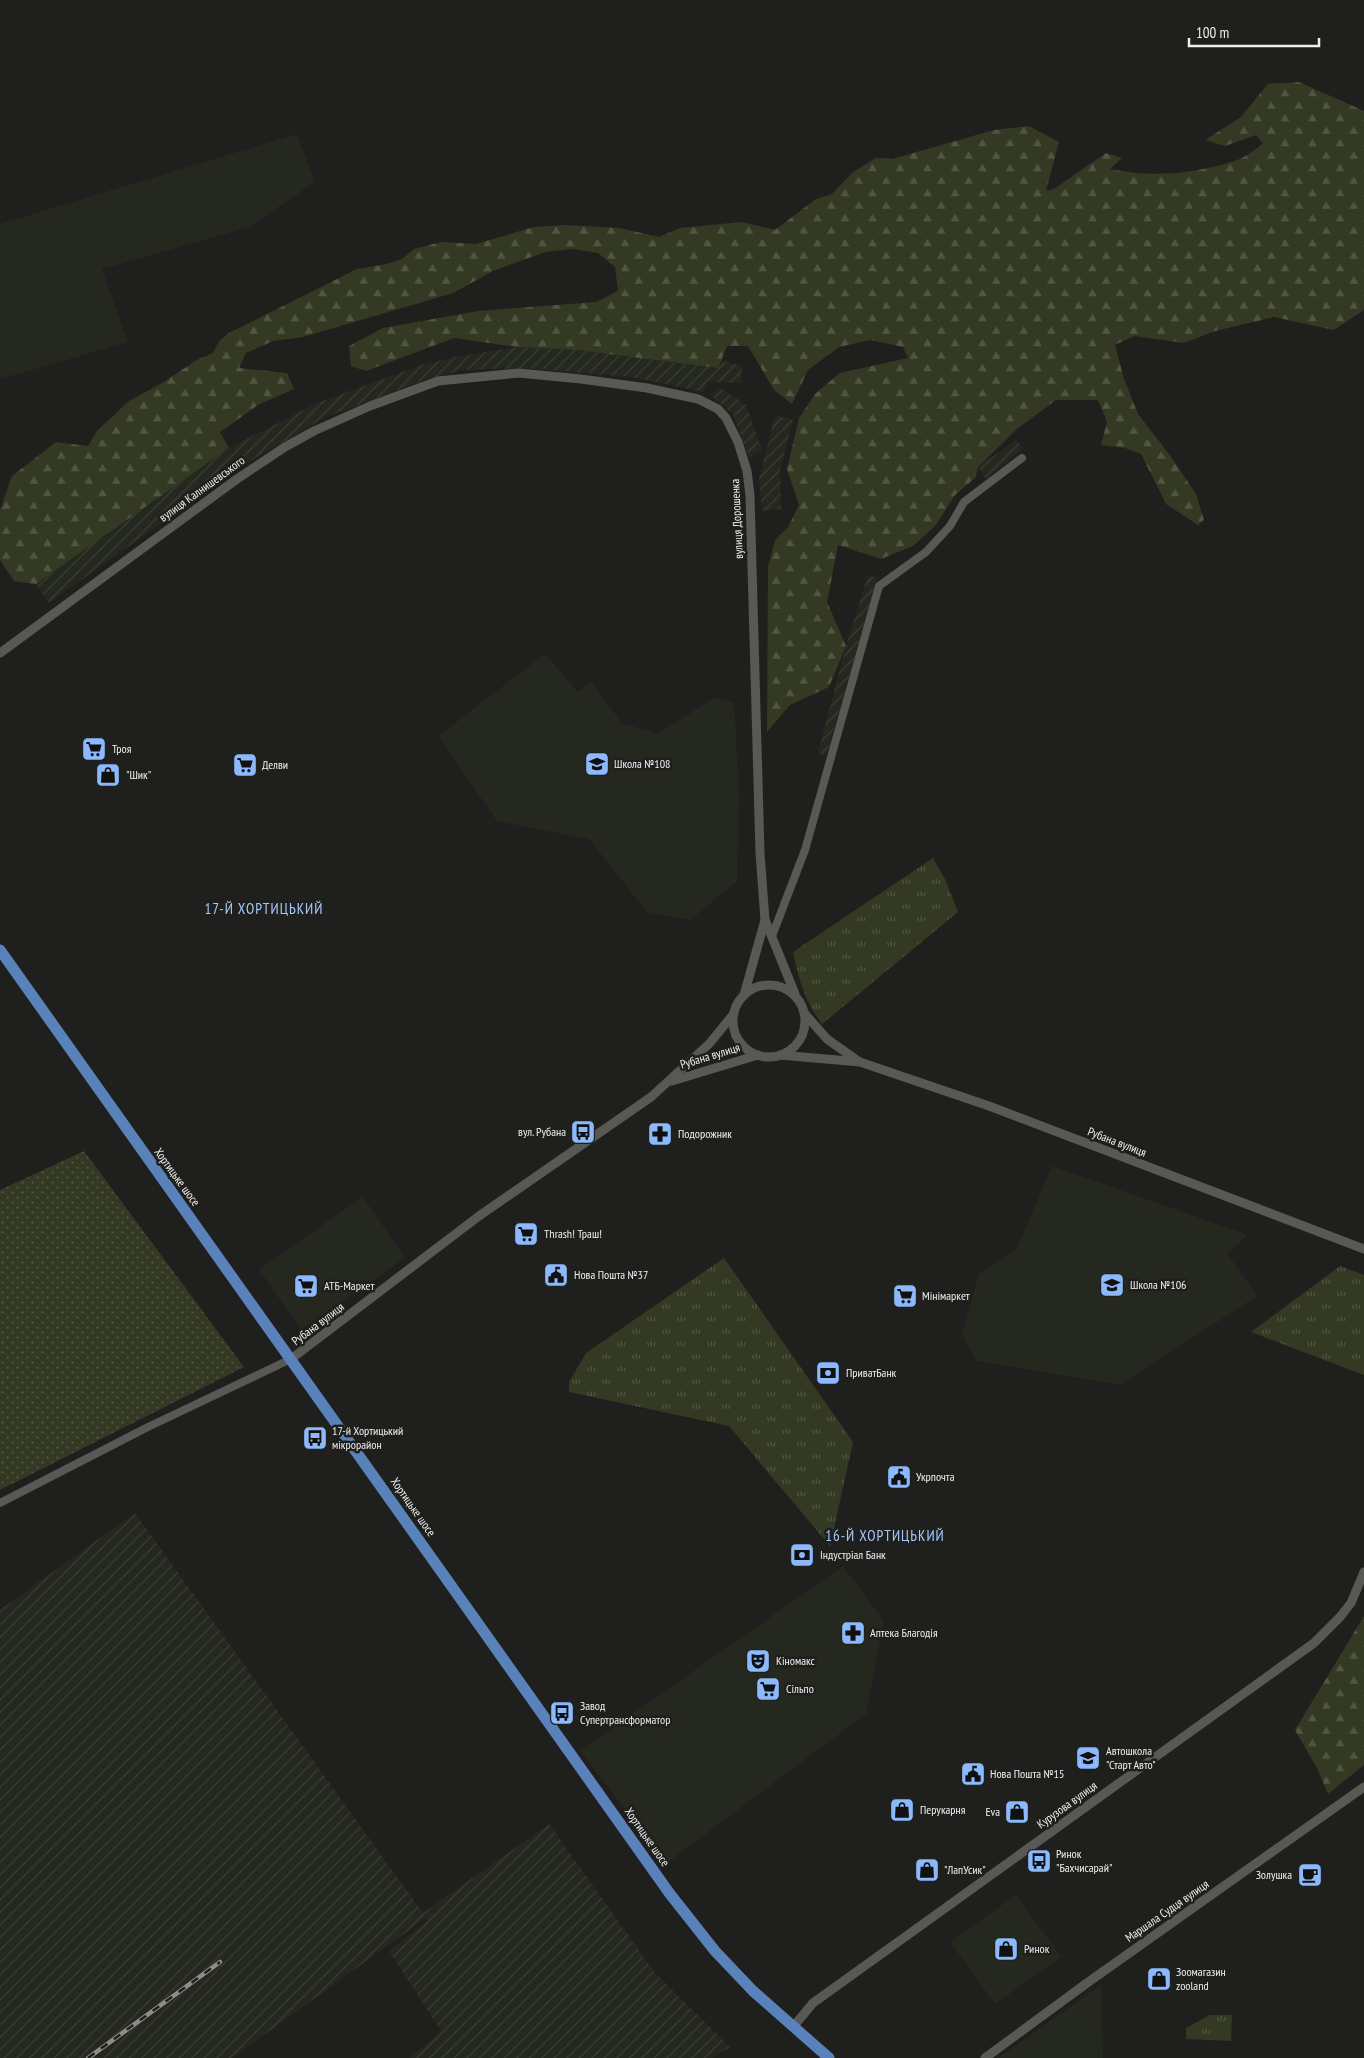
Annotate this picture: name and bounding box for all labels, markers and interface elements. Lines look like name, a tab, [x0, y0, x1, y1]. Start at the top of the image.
scale bar	[1189, 15, 1319, 47]
text: 100 m	[1196, 23, 1229, 42]
street label: вулиця Калнишевського	[156, 453, 247, 525]
street label: вулиця Дорошенка	[727, 478, 746, 559]
supermarket icon: Троя	[81, 736, 107, 762]
place label: Троя	[112, 741, 132, 756]
school or university icon: Школа №108	[584, 751, 610, 777]
supermarket icon: Делви	[232, 752, 258, 778]
place label: Школа №108	[614, 756, 670, 771]
place label: Делви	[262, 757, 288, 772]
shop icon: "Шик"	[95, 762, 121, 788]
place label: "Шик"	[126, 767, 151, 782]
district label: 17-Й ХОРТИЦЬКИЙ	[205, 899, 323, 918]
street label: Рубана вулиця	[678, 1039, 742, 1072]
bus stop icon: вул. Рубана	[570, 1119, 596, 1145]
pharmacy icon: Подорожник	[647, 1121, 673, 1147]
street label: Рубана вулиця	[1086, 1123, 1149, 1160]
place label: вул. Рубана	[518, 1124, 566, 1139]
place label: Подорожник	[678, 1126, 732, 1141]
street label: Хортицьке шосе	[151, 1145, 204, 1209]
supermarket icon: Thrash! Траш!	[513, 1221, 539, 1247]
place label: Thrash! Траш!	[544, 1226, 602, 1241]
public building icon: Нова Пошта №37	[543, 1262, 569, 1288]
place label: Нова Пошта №37	[574, 1267, 648, 1282]
school or university icon: Школа №106	[1099, 1272, 1125, 1298]
supermarket icon: АТБ-Маркет	[293, 1273, 319, 1299]
place label: Школа №106	[1130, 1277, 1186, 1292]
place label: АТБ-Маркет	[324, 1278, 374, 1293]
supermarket icon: Мiнiмаркет	[892, 1283, 918, 1309]
place label: Мiнiмаркет	[922, 1288, 970, 1303]
street label: Рубана вулиця	[289, 1299, 347, 1348]
bank icon: ПриватБанк	[815, 1360, 841, 1386]
place label: ПриватБанк	[846, 1365, 897, 1380]
place label: 17-й Хортицький мікрорайон	[332, 1423, 403, 1452]
bus stop icon: 17-й Хортицький мікрорайон	[302, 1425, 328, 1451]
public building icon: Укрпочта	[886, 1464, 912, 1490]
place label: Укрпочта	[916, 1469, 955, 1484]
street label: Хортицьке шосе	[388, 1474, 439, 1539]
district label: 16-Й ХОРТИЦЬКИЙ	[825, 1526, 945, 1545]
bank icon: Iндустрiал Банк	[789, 1542, 815, 1568]
place label: Iндустрiал Банк	[820, 1547, 886, 1562]
pharmacy icon: Аптека Благодiя	[840, 1620, 866, 1646]
place label: Аптека Благодiя	[870, 1625, 938, 1640]
theatre icon: Кіномакс	[745, 1648, 771, 1674]
place label: Кіномакс	[776, 1653, 816, 1668]
supermarket icon: Сільпо	[755, 1676, 781, 1702]
place label: Сільпо	[786, 1681, 814, 1696]
place label: Завод Супертрансформатор	[580, 1698, 670, 1727]
bus stop icon: Завод Супертрансформатор	[549, 1700, 575, 1726]
place label: Автошкола "Старт Авто"	[1106, 1743, 1156, 1772]
school or university icon: Автошкола "Старт Авто"	[1075, 1745, 1101, 1771]
public building icon: Нова Пошта №15	[960, 1761, 986, 1787]
place label: Нова Пошта №15	[990, 1766, 1064, 1781]
street label: Курузова вулиця	[1034, 1778, 1100, 1831]
shop icon: Перукарня	[889, 1797, 915, 1823]
shop icon: Eva	[1004, 1799, 1030, 1825]
place label: Перукарня	[920, 1802, 966, 1817]
street label: Хортицьке шосе	[622, 1804, 673, 1869]
place label: Eva	[985, 1804, 1000, 1819]
place label: Ринок "Бахчисарай"	[1056, 1846, 1112, 1875]
bus stop icon: Ринок "Бахчисарай"	[1026, 1848, 1052, 1874]
shop icon: "ЛапУсик"	[914, 1857, 940, 1883]
place label: "ЛапУсик"	[944, 1862, 986, 1877]
cafe icon: Золушка	[1297, 1862, 1323, 1888]
place label: Золушка	[1256, 1867, 1292, 1882]
street label: Маршала Судця вулиця	[1122, 1876, 1212, 1945]
shop icon: Ринок	[993, 1936, 1019, 1962]
place label: Ринок	[1024, 1941, 1050, 1956]
place label: Зоомагазин zooland	[1176, 1964, 1226, 1993]
shop icon: Зоомагазин zooland	[1146, 1966, 1172, 1992]

